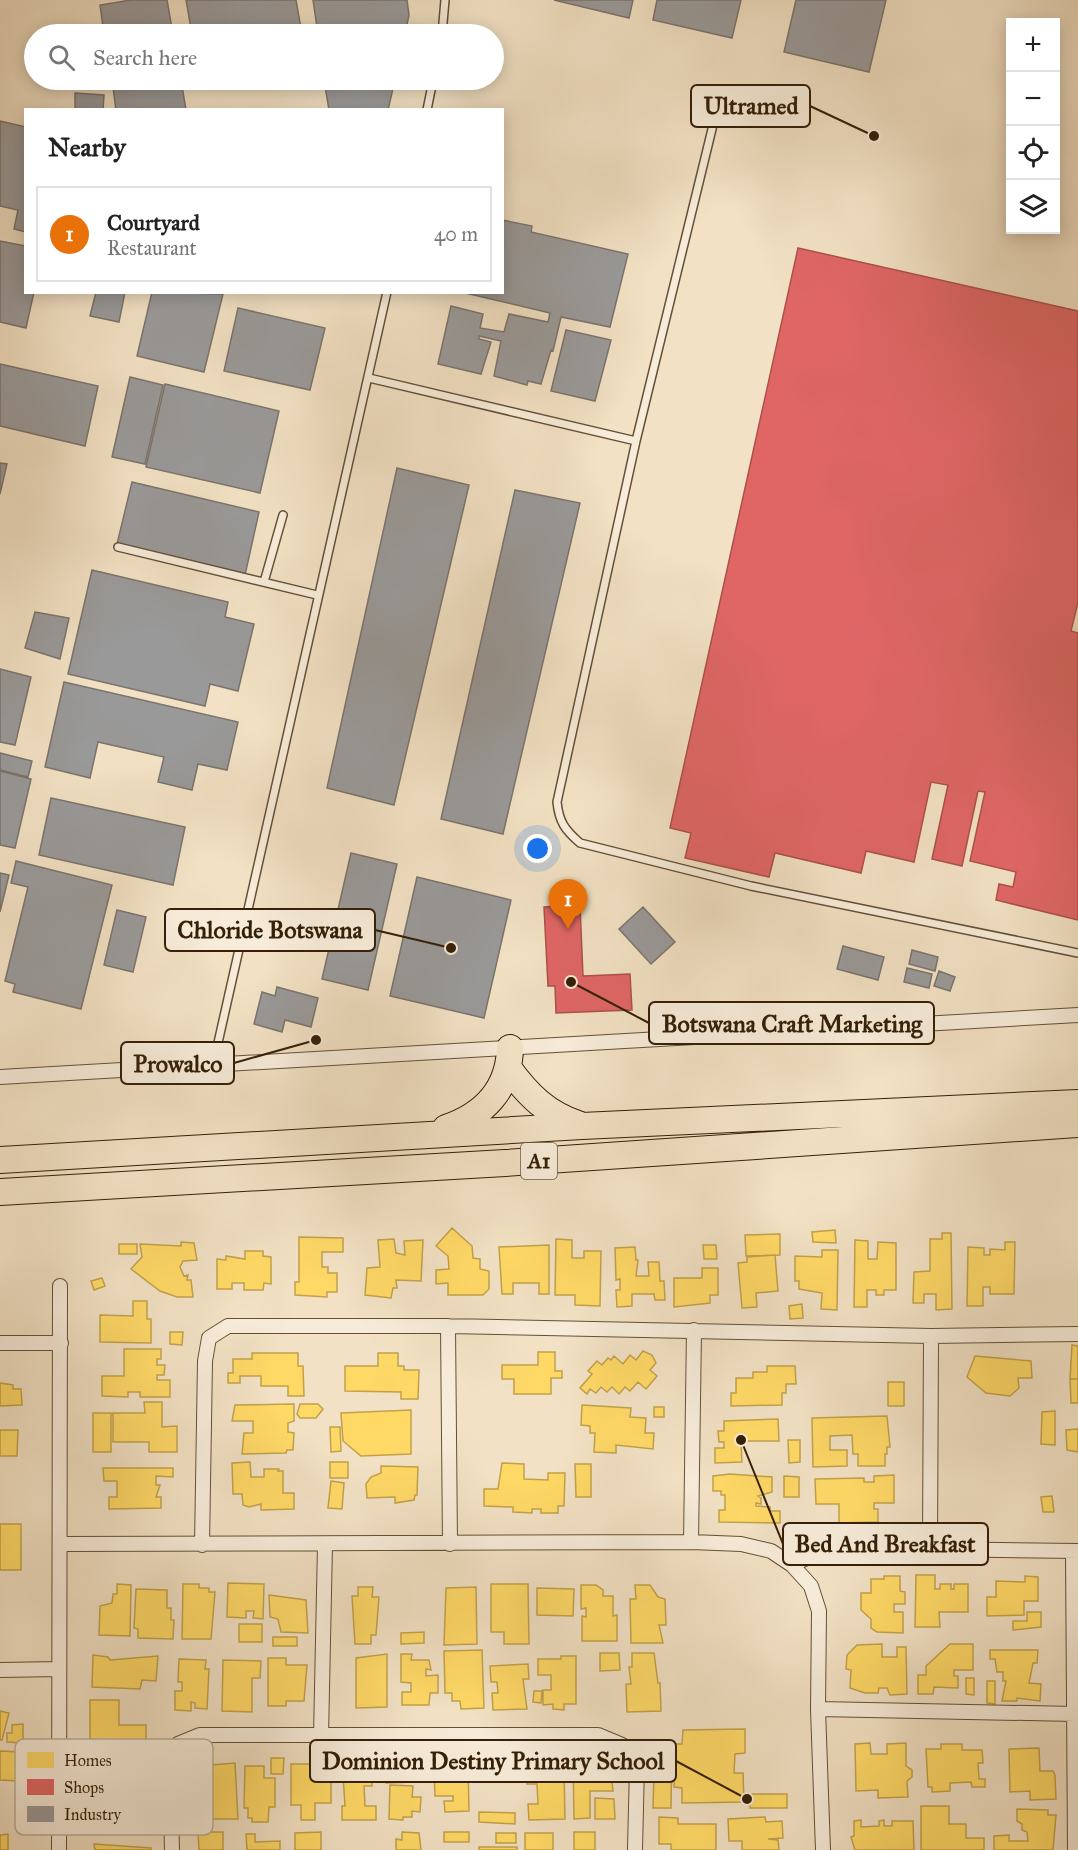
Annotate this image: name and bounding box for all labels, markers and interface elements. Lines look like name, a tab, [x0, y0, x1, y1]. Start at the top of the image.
map controls	[1006, 18, 1060, 234]
button: +	[1006, 18, 1060, 72]
search box	[24, 24, 504, 90]
icon: search	[45, 41, 78, 74]
text: Search here	[93, 44, 197, 71]
button: −	[1006, 72, 1060, 126]
callout: Ultramed	[691, 85, 810, 127]
text: Ultramed	[703, 91, 800, 121]
button: locate	[1006, 126, 1060, 180]
text: Nearby	[48, 131, 126, 163]
button: layers	[1006, 180, 1060, 234]
text: Courtyard	[107, 209, 200, 236]
text: 1	[66, 222, 73, 246]
text: 40 m	[434, 222, 478, 246]
text: Restaurant	[107, 236, 197, 260]
your location	[523, 834, 552, 863]
pin: 1	[548, 880, 588, 929]
callout: Chloride Botswana	[165, 909, 375, 951]
text: Chloride Botswana	[177, 915, 364, 945]
callout: Botswana Craft Marketing	[649, 1002, 934, 1044]
text: Botswana Craft Marketing	[662, 1009, 923, 1039]
callout: Prowalco	[121, 1042, 234, 1084]
text: Prowalco	[133, 1049, 223, 1079]
road number: A1	[521, 1143, 557, 1179]
callout: Bed And Breakfast	[783, 1523, 988, 1565]
text: Bed And Breakfast	[795, 1529, 976, 1559]
legend	[15, 1739, 213, 1835]
callout: Dominion Destiny Primary School	[310, 1740, 676, 1782]
text: Dominion Destiny Primary School	[322, 1746, 665, 1776]
text: Homes	[64, 1751, 112, 1770]
text: Shops	[64, 1778, 104, 1797]
text: Industry	[64, 1805, 122, 1824]

